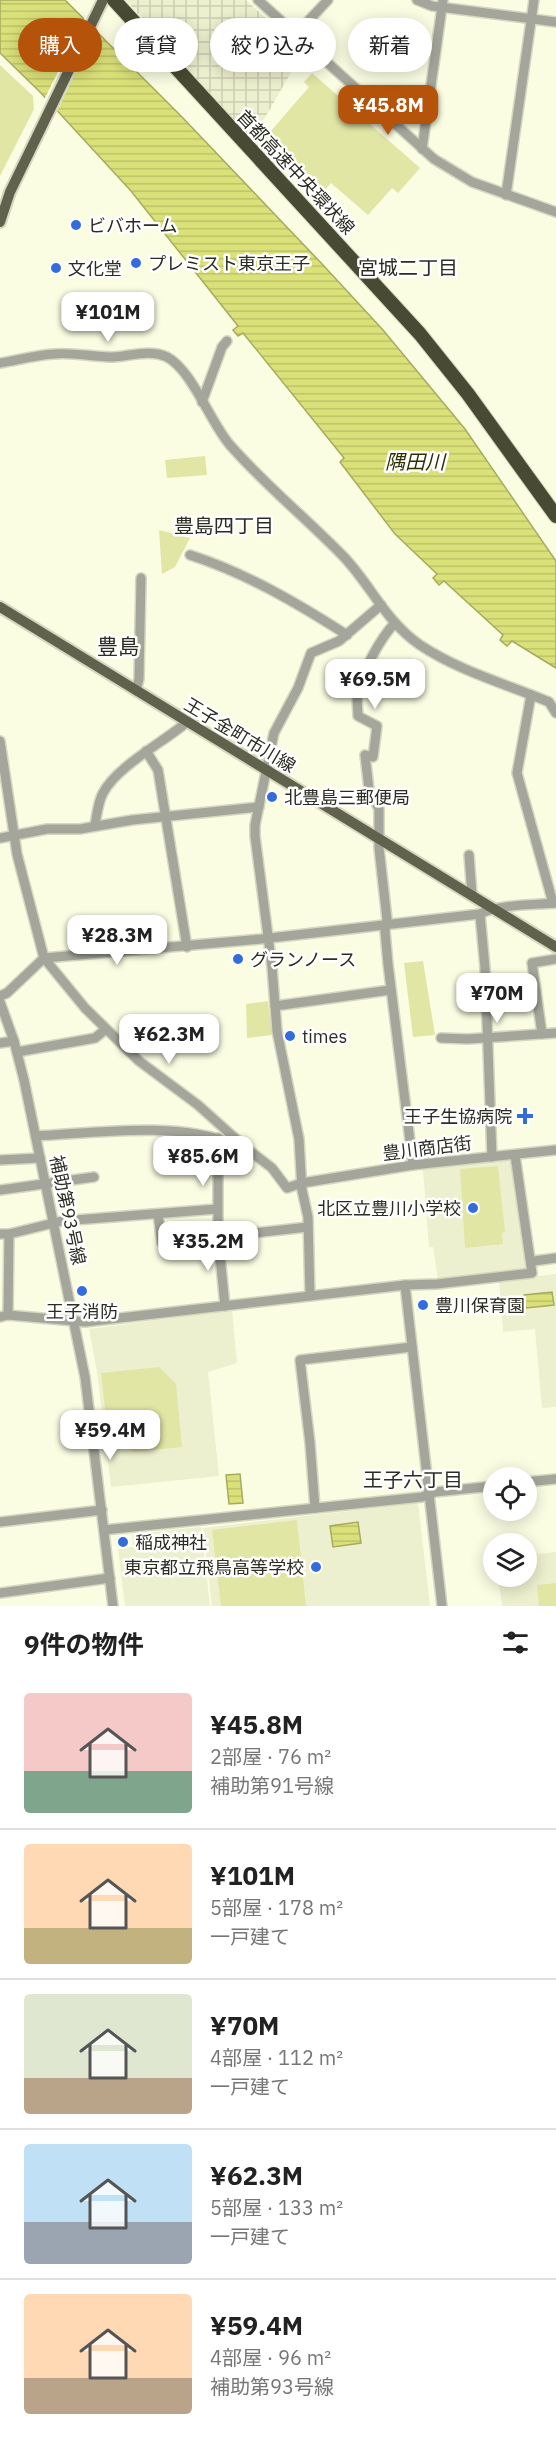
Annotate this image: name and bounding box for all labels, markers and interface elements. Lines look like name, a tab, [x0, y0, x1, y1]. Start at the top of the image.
chip: 購入	[18, 18, 102, 72]
chip: 賃貸	[114, 18, 198, 72]
chip: 絞り込み	[210, 18, 336, 72]
chip: 新着	[348, 18, 432, 72]
pin: ¥45.8M	[339, 85, 437, 136]
text: ¥45.8M	[352, 91, 424, 118]
street label: 首都高速中央環状線	[232, 105, 360, 239]
place label: ビバホーム	[88, 214, 177, 237]
marker: ビバホーム	[69, 218, 83, 232]
place label: プレミスト東京王子	[148, 252, 310, 275]
district label: 宮城二丁目	[358, 254, 458, 281]
marker: プレミスト東京王子	[129, 256, 143, 270]
place label: 文化堂	[68, 257, 122, 280]
marker: 文化堂	[49, 261, 63, 275]
pin: ¥101M	[66, 292, 150, 343]
text: ¥101M	[75, 298, 141, 325]
water label: 隅田川	[385, 448, 447, 475]
district label: 豊島四丁目	[174, 512, 274, 539]
district label: 豊島	[97, 632, 139, 660]
pin: ¥69.5M	[326, 659, 424, 710]
text: ¥69.5M	[339, 665, 411, 692]
street label: 王子金町市川線	[180, 693, 300, 777]
place label: 北豊島三郵便局	[284, 786, 410, 809]
marker: 北豊島三郵便局	[265, 790, 279, 804]
pin: ¥28.3M	[68, 915, 166, 966]
text: ¥28.3M	[81, 921, 153, 948]
place label: グランノース	[250, 948, 356, 971]
marker: グランノース	[231, 952, 245, 966]
pin: ¥70M	[461, 973, 533, 1024]
text: ¥70M	[470, 979, 524, 1006]
pin: ¥62.3M	[120, 1014, 218, 1065]
text: ¥62.3M	[133, 1020, 205, 1047]
place label: times	[302, 1025, 347, 1048]
marker: times	[283, 1029, 297, 1043]
place label: 王子生協病院	[404, 1105, 512, 1128]
marker: 王子生協病院	[516, 1107, 534, 1125]
street label: 豊川商店街	[381, 1131, 473, 1165]
pin: ¥85.6M	[154, 1136, 252, 1187]
text: ¥85.6M	[167, 1142, 239, 1169]
street label: 補助第93号線	[45, 1153, 91, 1267]
place label: 北区立豊川小学校	[317, 1197, 461, 1220]
marker: 北区立豊川小学校	[466, 1201, 480, 1215]
pin: ¥35.2M	[159, 1221, 257, 1272]
text: ¥35.2M	[172, 1227, 244, 1254]
marker: 王子消防	[75, 1284, 89, 1298]
place label: 豊川保育園	[435, 1294, 525, 1317]
marker: 豊川保育園	[416, 1298, 430, 1312]
place label: 王子消防	[46, 1300, 118, 1323]
pin: ¥59.4M	[61, 1410, 159, 1461]
text: ¥59.4M	[74, 1416, 146, 1443]
district label: 王子六丁目	[363, 1466, 463, 1493]
map controls	[483, 1467, 537, 1587]
button: locate	[483, 1467, 537, 1521]
place label: 稲成神社	[135, 1531, 207, 1554]
button: layers	[483, 1533, 537, 1587]
marker: 稲成神社	[116, 1535, 130, 1549]
place label: 東京都立飛鳥高等学校	[124, 1556, 304, 1579]
marker: 東京都立飛鳥高等学校	[309, 1560, 323, 1574]
icon: filters	[499, 1626, 532, 1659]
text: 9件の物件	[24, 1627, 144, 1661]
text: ¥45.8M	[210, 1707, 303, 1741]
icon: home	[72, 1717, 144, 1789]
text: 2部屋 · 76 m²	[210, 1743, 331, 1770]
text: 補助第91号線	[210, 1772, 334, 1799]
text: ¥101M	[210, 1858, 295, 1892]
icon: home	[72, 1868, 144, 1940]
text: 5部屋 · 178 m²	[210, 1894, 343, 1921]
text: 一戸建て	[210, 1923, 290, 1950]
text: ¥70M	[210, 2008, 279, 2042]
icon: home	[72, 2018, 144, 2090]
text: 4部屋 · 112 m²	[210, 2044, 343, 2071]
text: 一戸建て	[210, 2073, 290, 2100]
text: ¥62.3M	[210, 2158, 303, 2192]
icon: home	[72, 2168, 144, 2240]
text: 5部屋 · 133 m²	[210, 2194, 343, 2221]
text: 一戸建て	[210, 2223, 290, 2250]
text: ¥59.4M	[210, 2308, 303, 2342]
icon: home	[72, 2318, 144, 2390]
text: 4部屋 · 96 m²	[210, 2344, 331, 2371]
text: 補助第93号線	[210, 2373, 334, 2400]

